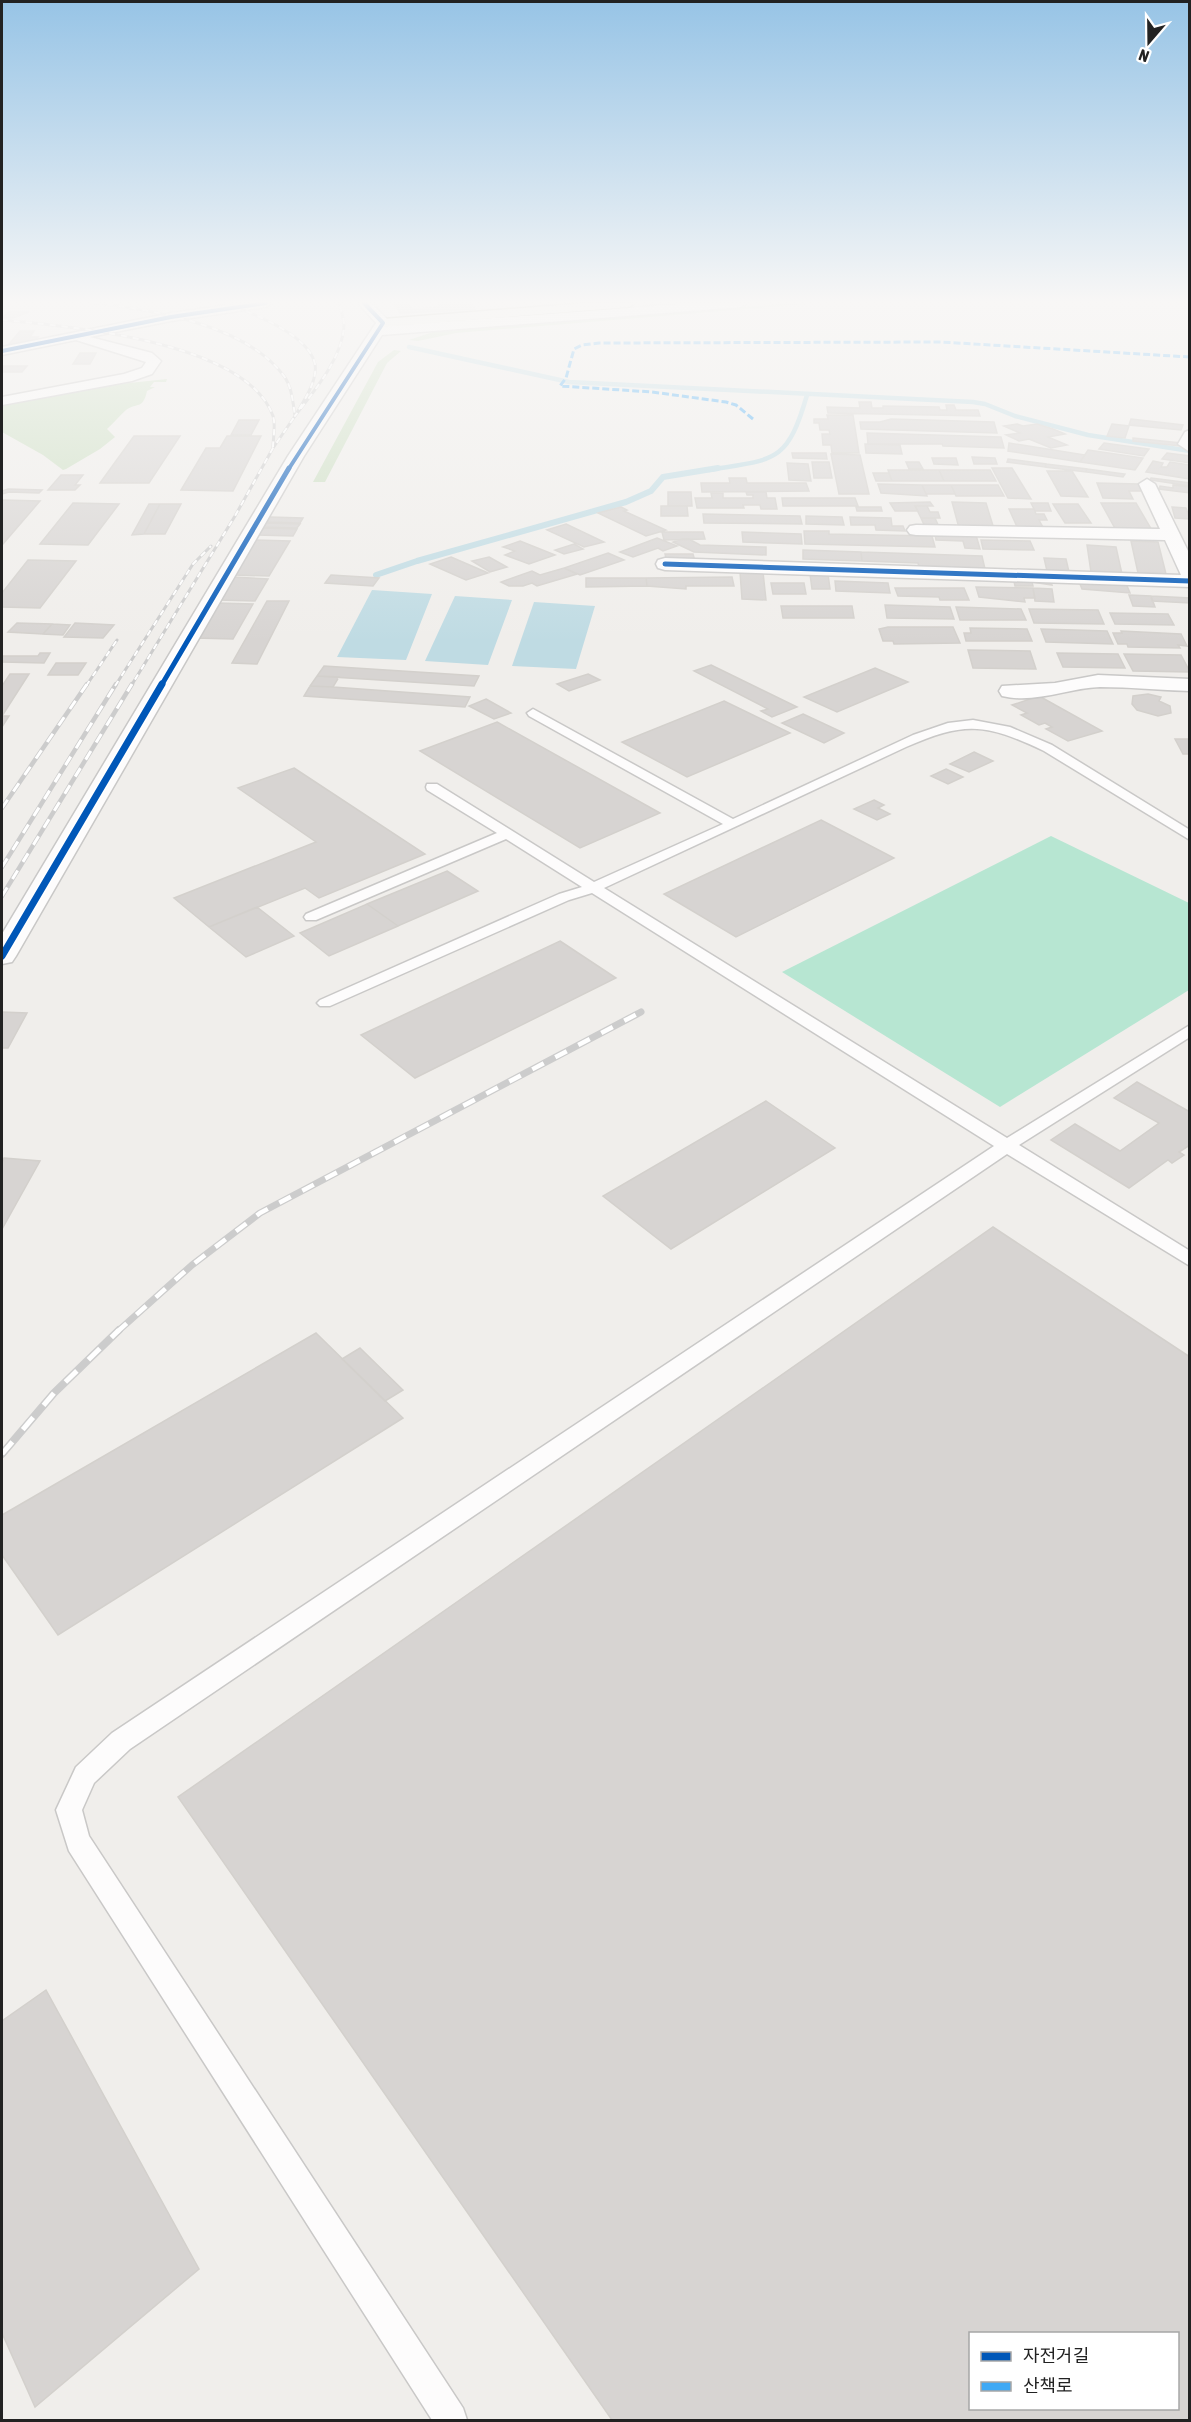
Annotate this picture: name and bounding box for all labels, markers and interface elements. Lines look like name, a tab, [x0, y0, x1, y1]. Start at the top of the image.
north arrow	[1119, 12, 1179, 72]
text: N	[1136, 46, 1151, 66]
legend	[969, 2332, 1179, 2410]
text: 자전거길	[1023, 2345, 1089, 2366]
text: 산책로	[1023, 2375, 1073, 2396]

